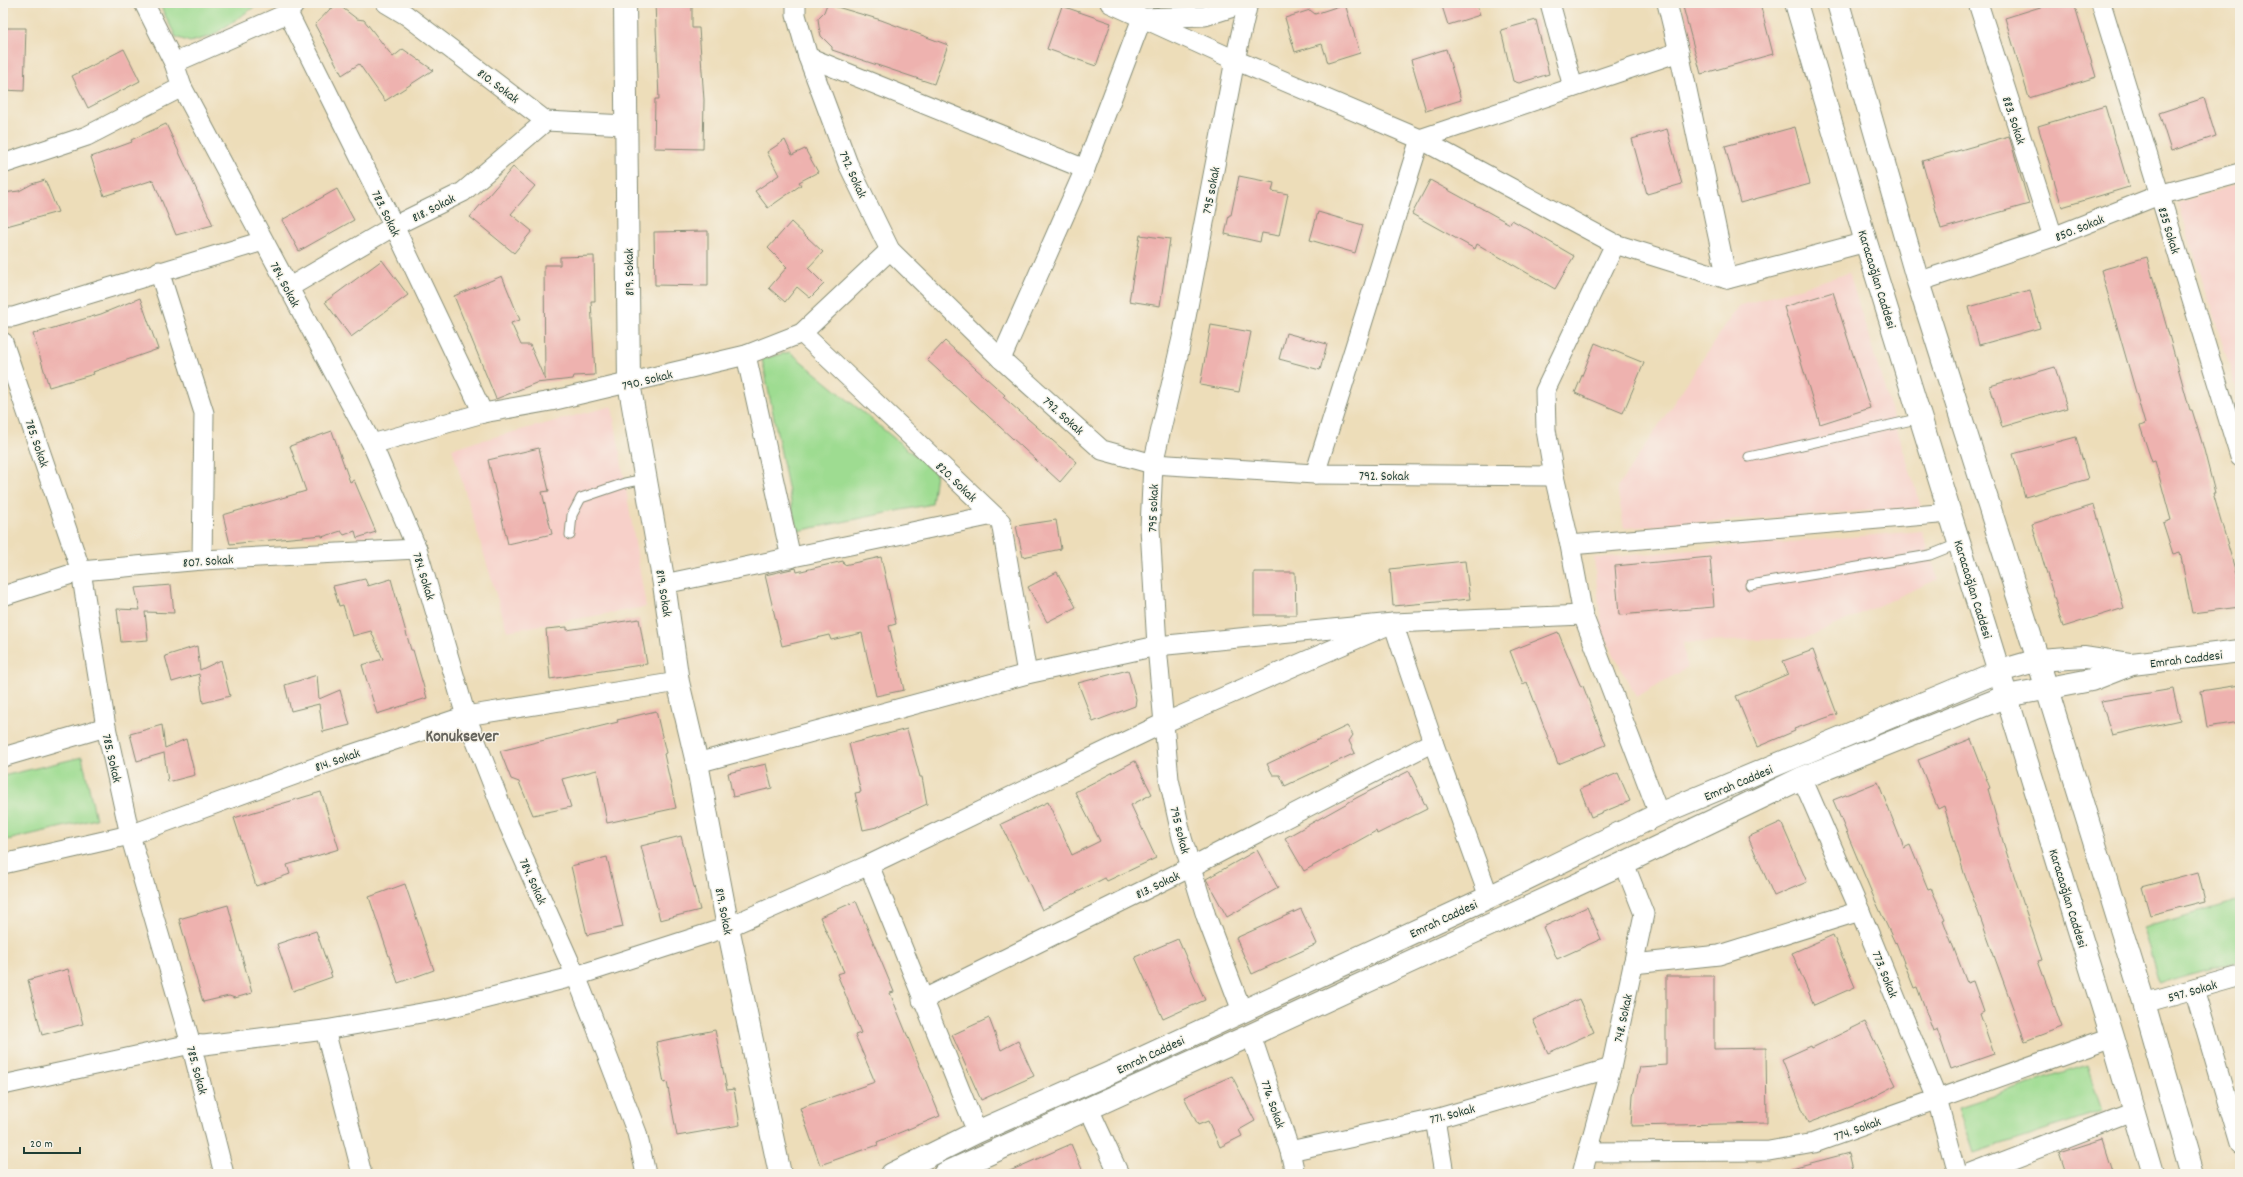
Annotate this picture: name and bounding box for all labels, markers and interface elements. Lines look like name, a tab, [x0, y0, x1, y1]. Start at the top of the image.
street label: 810. Sokak	[472, 65, 523, 109]
street label: 883. Sokak	[1996, 94, 2029, 147]
street label: 792. Sokak	[833, 148, 871, 202]
street label: 795 sokak	[1199, 165, 1226, 216]
street label: 783. Sokak	[365, 188, 404, 240]
street label: 818. Sokak	[409, 190, 459, 228]
street label: 835 Sokak	[2151, 205, 2184, 257]
street label: 850. Sokak	[2052, 211, 2107, 248]
street label: Karacaoğlan Caddesi	[1852, 228, 1900, 332]
street label: 819. Sokak	[621, 248, 640, 296]
street label: 784. Sokak	[264, 259, 304, 311]
street label: 790. Sokak	[620, 366, 675, 397]
street label: 792. Sokak	[1037, 393, 1087, 441]
street label: 785. Sokak	[19, 417, 53, 470]
street label: 820. Sokak	[930, 458, 980, 507]
street label: 792. Sokak	[1359, 468, 1409, 487]
street label: 795 sokak	[1144, 484, 1165, 532]
street label: Karacaoğlan Caddesi	[1948, 538, 1996, 642]
street label: 807. Sokak	[182, 551, 234, 574]
street label: 784. Sokak	[406, 551, 439, 603]
street label: 819. Sokak	[649, 568, 676, 618]
street label: Emrah Caddesi	[2149, 647, 2224, 674]
district label: Konuksever	[425, 726, 499, 750]
street label: 785. Sokak	[96, 732, 125, 785]
street label: 814. Sokak	[313, 745, 363, 778]
street label: Emrah Caddesi	[1702, 761, 1777, 807]
street label: 795 sokak	[1164, 805, 1194, 856]
street label: Karacaoğlan Caddesi	[2043, 847, 2091, 951]
street label: 784. Sokak	[513, 856, 550, 908]
street label: 813. Sokak	[1133, 867, 1183, 905]
street label: 819. Sokak	[709, 886, 736, 937]
street label: Emrah Caddesi	[1407, 896, 1482, 944]
street label: 773. Sokak	[1866, 949, 1902, 1001]
street label: 597. Sokak	[2166, 976, 2220, 1008]
street label: 748. Sokak	[1610, 993, 1639, 1044]
street label: Emrah Caddesi	[1114, 1032, 1189, 1080]
street label: 785. Sokak	[180, 1044, 211, 1097]
street label: 776. Sokak	[1255, 1078, 1289, 1131]
street label: 771. Sokak	[1428, 1100, 1477, 1131]
street label: 774. Sokak	[1832, 1113, 1884, 1148]
scale bar	[24, 1129, 80, 1155]
text: 20 m	[30, 1136, 53, 1153]

